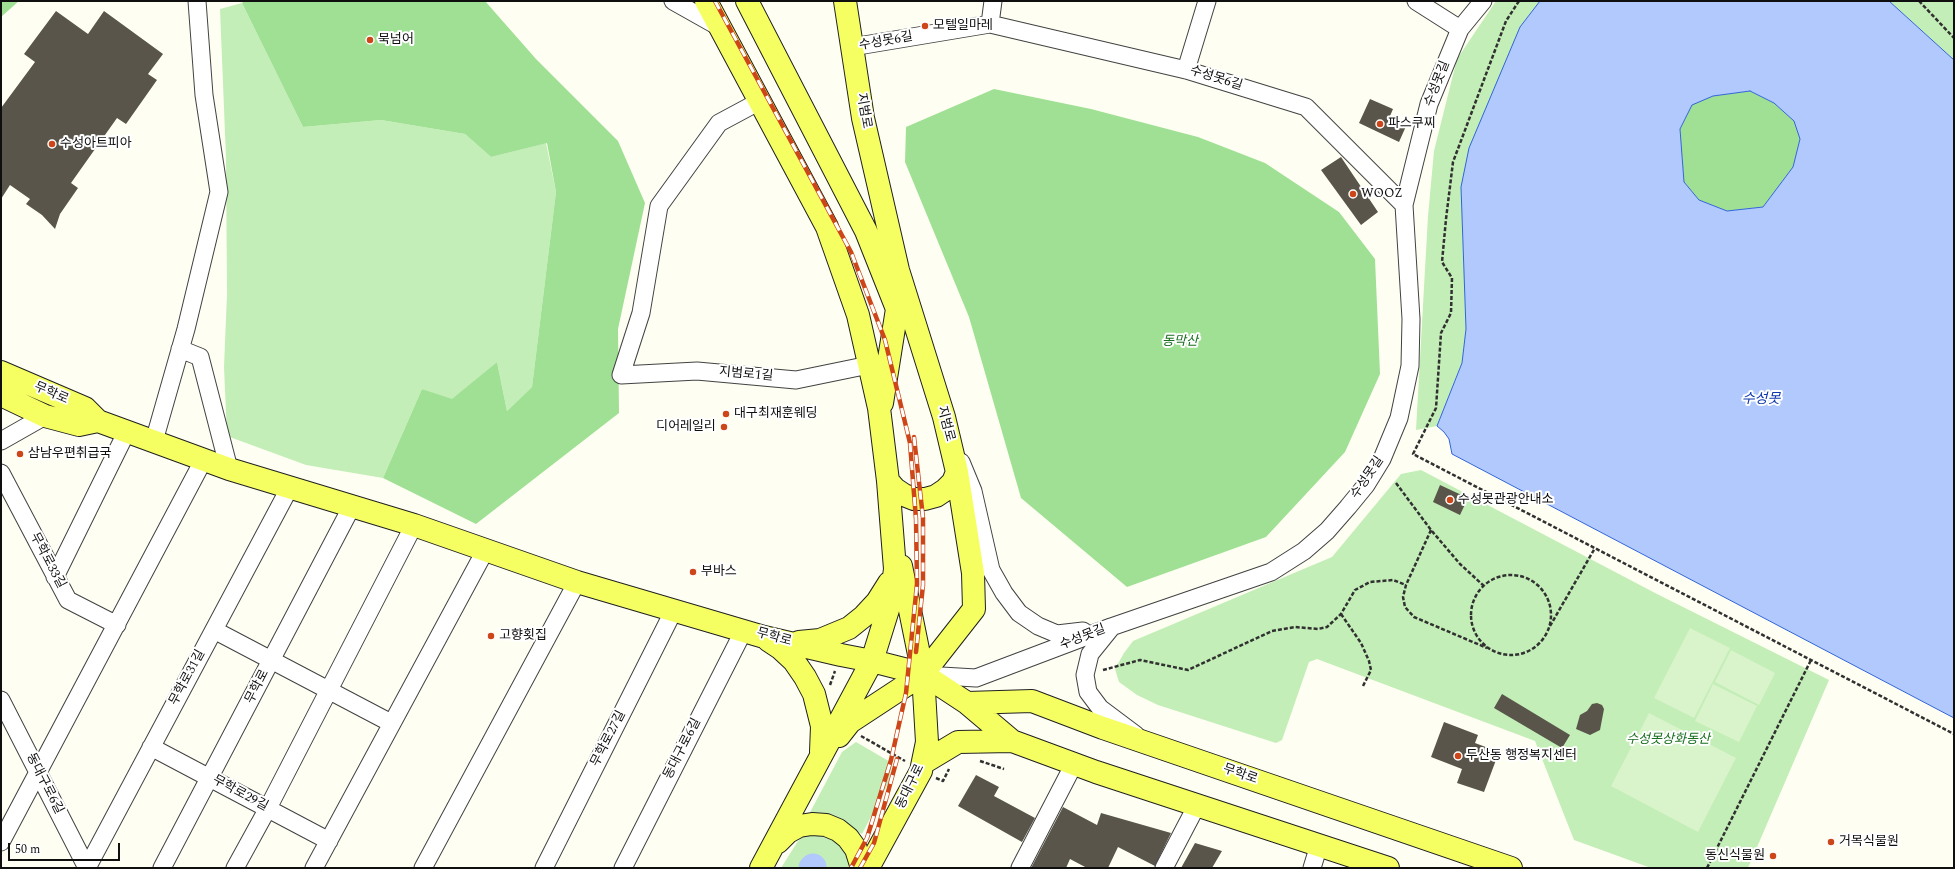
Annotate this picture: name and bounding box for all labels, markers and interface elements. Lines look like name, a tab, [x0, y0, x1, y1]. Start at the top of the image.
place label: 모텔일마레	[933, 18, 993, 34]
marker: 모텔일마레	[920, 21, 930, 31]
street label: 수성못6길	[858, 30, 914, 54]
place label: 묵넘어	[378, 32, 414, 48]
marker: 묵넘어	[365, 35, 375, 45]
street label: 수성못길	[1422, 59, 1454, 109]
street label: 수성못6길	[1188, 64, 1244, 94]
street label: 지범로	[852, 92, 874, 130]
place label: 파스쿠찌	[1388, 116, 1436, 132]
marker: 파스쿠찌	[1375, 119, 1385, 129]
place label: 수성아트피아	[60, 136, 132, 152]
marker: 수성아트피아	[47, 139, 57, 149]
place label: WOOZ	[1361, 186, 1403, 202]
marker: WOOZ	[1348, 189, 1358, 199]
park label: 동막산	[1162, 334, 1198, 350]
street label: 지범로1길	[718, 365, 774, 385]
street label: 무학로	[31, 380, 71, 408]
water label: 수성못	[1742, 392, 1780, 408]
street label: 지범로	[933, 405, 957, 443]
place label: 대구최재훈웨딩	[734, 406, 818, 422]
marker: 대구최재훈웨딩	[721, 409, 731, 419]
place label: 디어레일리	[656, 419, 716, 435]
marker: 디어레일리	[719, 422, 729, 432]
place label: 삼남우편취급국	[28, 446, 112, 462]
marker: 삼남우편취급국	[15, 449, 25, 459]
street label: 수성못길	[1348, 454, 1388, 502]
place label: 수성못관광안내소	[1458, 492, 1554, 508]
marker: 수성못관광안내소	[1445, 495, 1455, 505]
street label: 무학로33길	[26, 530, 68, 592]
place label: 부바스	[701, 564, 737, 580]
marker: 부바스	[688, 567, 698, 577]
street label: 수성못길	[1058, 622, 1108, 654]
street label: 무학로	[755, 626, 793, 650]
place label: 고향횟집	[499, 628, 547, 644]
marker: 고향횟집	[486, 631, 496, 641]
street label: 무학로31길	[167, 647, 209, 709]
street label: 무학로	[243, 667, 273, 707]
street label: 무학로27길	[588, 708, 630, 770]
street label: 동대구로6길	[661, 716, 705, 782]
park label: 수성못상화동산	[1626, 732, 1710, 748]
place label: 두산동 행정복지센터	[1466, 748, 1577, 764]
street label: 동대구로6길	[22, 751, 66, 817]
marker: 두산동 행정복지센터	[1453, 751, 1463, 761]
street label: 동대구로	[894, 762, 928, 812]
street label: 무학로	[1220, 762, 1260, 788]
street label: 무학로29길	[209, 773, 271, 815]
place label: 거목식물원	[1839, 834, 1899, 850]
scale bar	[10, 835, 122, 861]
marker: 거목식물원	[1826, 837, 1836, 847]
text: 50 m	[15, 840, 40, 859]
place label: 동신식물원	[1705, 848, 1765, 864]
marker: 동신식물원	[1768, 851, 1778, 861]

